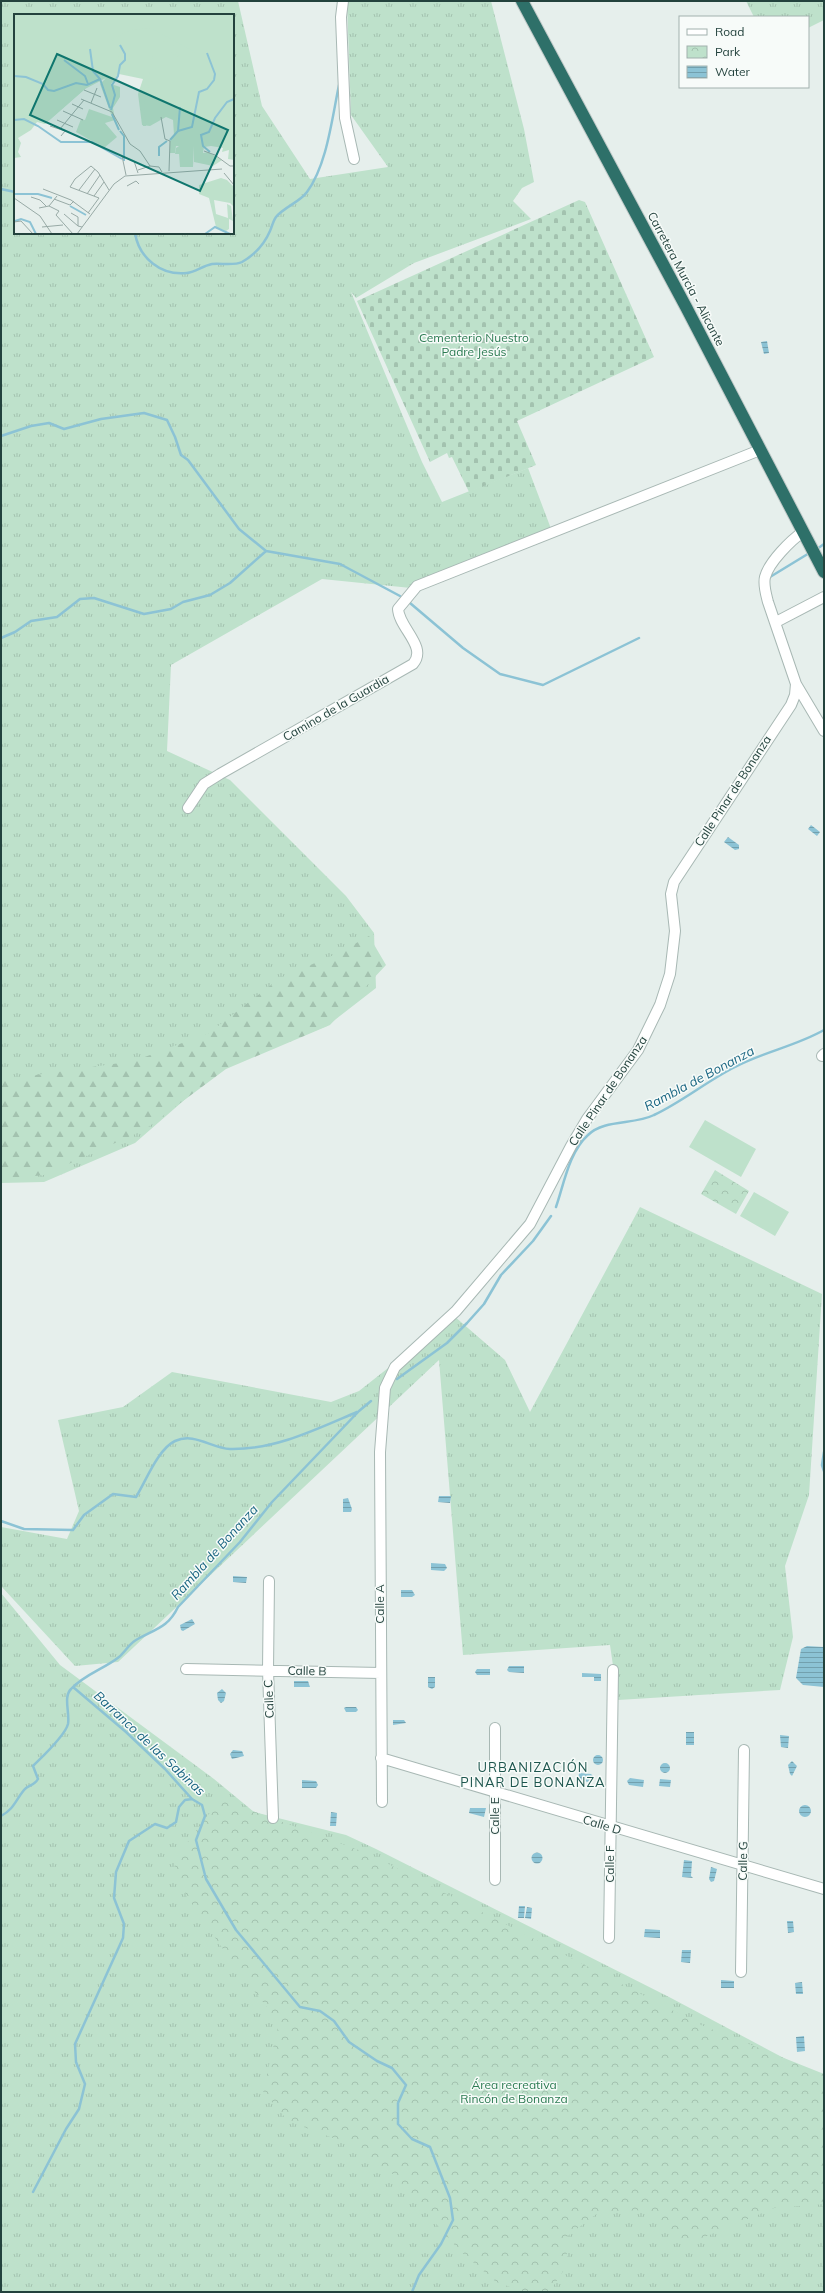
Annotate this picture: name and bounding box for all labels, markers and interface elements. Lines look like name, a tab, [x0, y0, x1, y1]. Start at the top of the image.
inset map	[14, 14, 234, 234]
legend	[679, 16, 809, 88]
text: Road	[715, 24, 744, 39]
text: Park	[715, 44, 741, 59]
text: Water	[715, 64, 751, 79]
street label: Carretera Murcia - Alicante	[645, 209, 728, 348]
park label: Cementerio Nuestro Padre Jesús	[419, 330, 529, 359]
street label: Camino de la Guardia	[280, 671, 392, 744]
street label: Calle Pinar de Bonanza	[691, 732, 774, 849]
street label: Calle Pinar de Bonanza	[565, 1033, 650, 1149]
water label: Rambla de Bonanza	[641, 1042, 757, 1114]
water label: Rambla de Bonanza	[167, 1501, 261, 1603]
street label: Calle A	[372, 1584, 387, 1624]
street label: Calle B	[288, 1663, 327, 1678]
street label: Calle C	[260, 1679, 277, 1719]
water label: Barranco de las Sabinas	[91, 1687, 209, 1799]
district label: URBANIZACIÓN PINAR DE BONANZA	[460, 1759, 606, 1790]
street label: Calle E	[487, 1797, 502, 1835]
street label: Calle D	[581, 1812, 623, 1837]
street label: Calle G	[735, 1841, 750, 1881]
street label: Calle F	[602, 1845, 617, 1883]
park label: Área recreativa Rincón de Bonanza	[460, 2077, 568, 2106]

